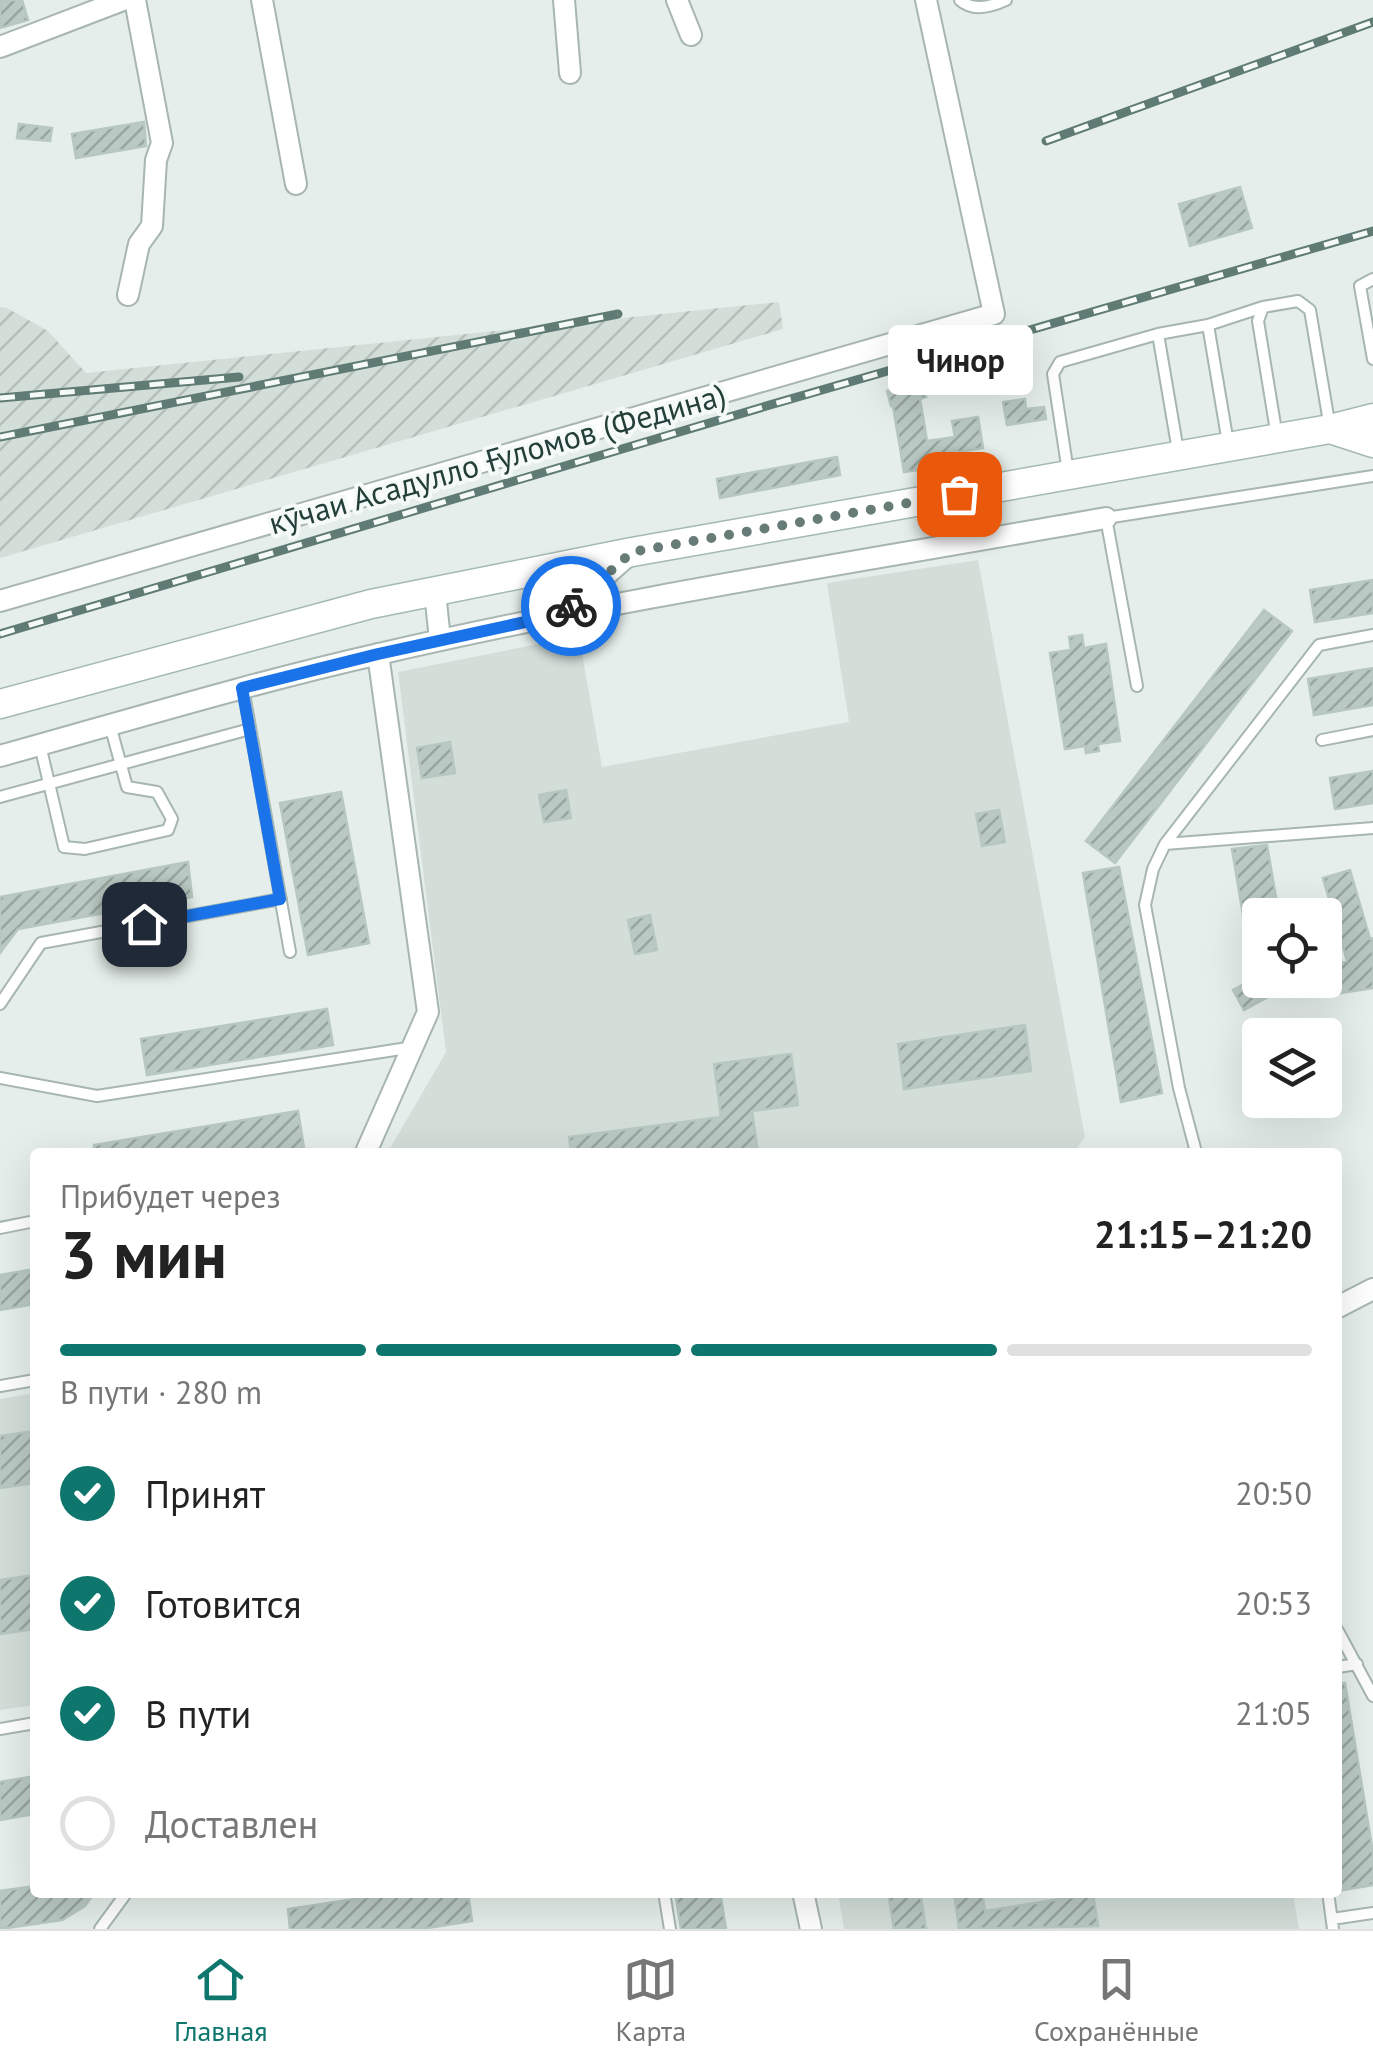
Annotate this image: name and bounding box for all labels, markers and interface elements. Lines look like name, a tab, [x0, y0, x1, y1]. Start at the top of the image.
callout: Чинор	[886, 324, 1032, 394]
text: Чинор	[916, 339, 1005, 381]
street label: кӯчаи Асадулло Ғуломов (Федина)	[264, 373, 730, 543]
pin	[917, 452, 1002, 537]
icon: bag	[932, 467, 987, 522]
courier	[521, 556, 621, 656]
icon: bike	[544, 579, 599, 634]
pin	[102, 882, 187, 967]
icon: home	[117, 897, 172, 952]
map controls	[1242, 898, 1342, 1118]
button: locate	[1242, 898, 1342, 998]
button: layers	[1242, 1018, 1342, 1118]
text: Прибудет через	[60, 1175, 281, 1217]
text: 21:15–21:20	[1094, 1209, 1312, 1258]
text: 3 мин	[60, 1212, 227, 1296]
text: В пути · 280 m	[60, 1371, 262, 1413]
icon: check	[60, 1466, 115, 1521]
text: Принят	[145, 1469, 265, 1518]
text: 20:50	[1235, 1472, 1312, 1514]
icon: check	[60, 1576, 115, 1631]
text: Готовится	[145, 1579, 302, 1628]
text: 20:53	[1235, 1582, 1312, 1624]
icon: check	[60, 1686, 115, 1741]
text: В пути	[145, 1689, 251, 1738]
text: 21:05	[1235, 1692, 1312, 1734]
text: Доставлен	[145, 1799, 318, 1848]
tab: Главная	[174, 1952, 268, 2049]
tab: Карта	[615, 1952, 686, 2049]
tab: Сохранённые	[1034, 1952, 1199, 2049]

